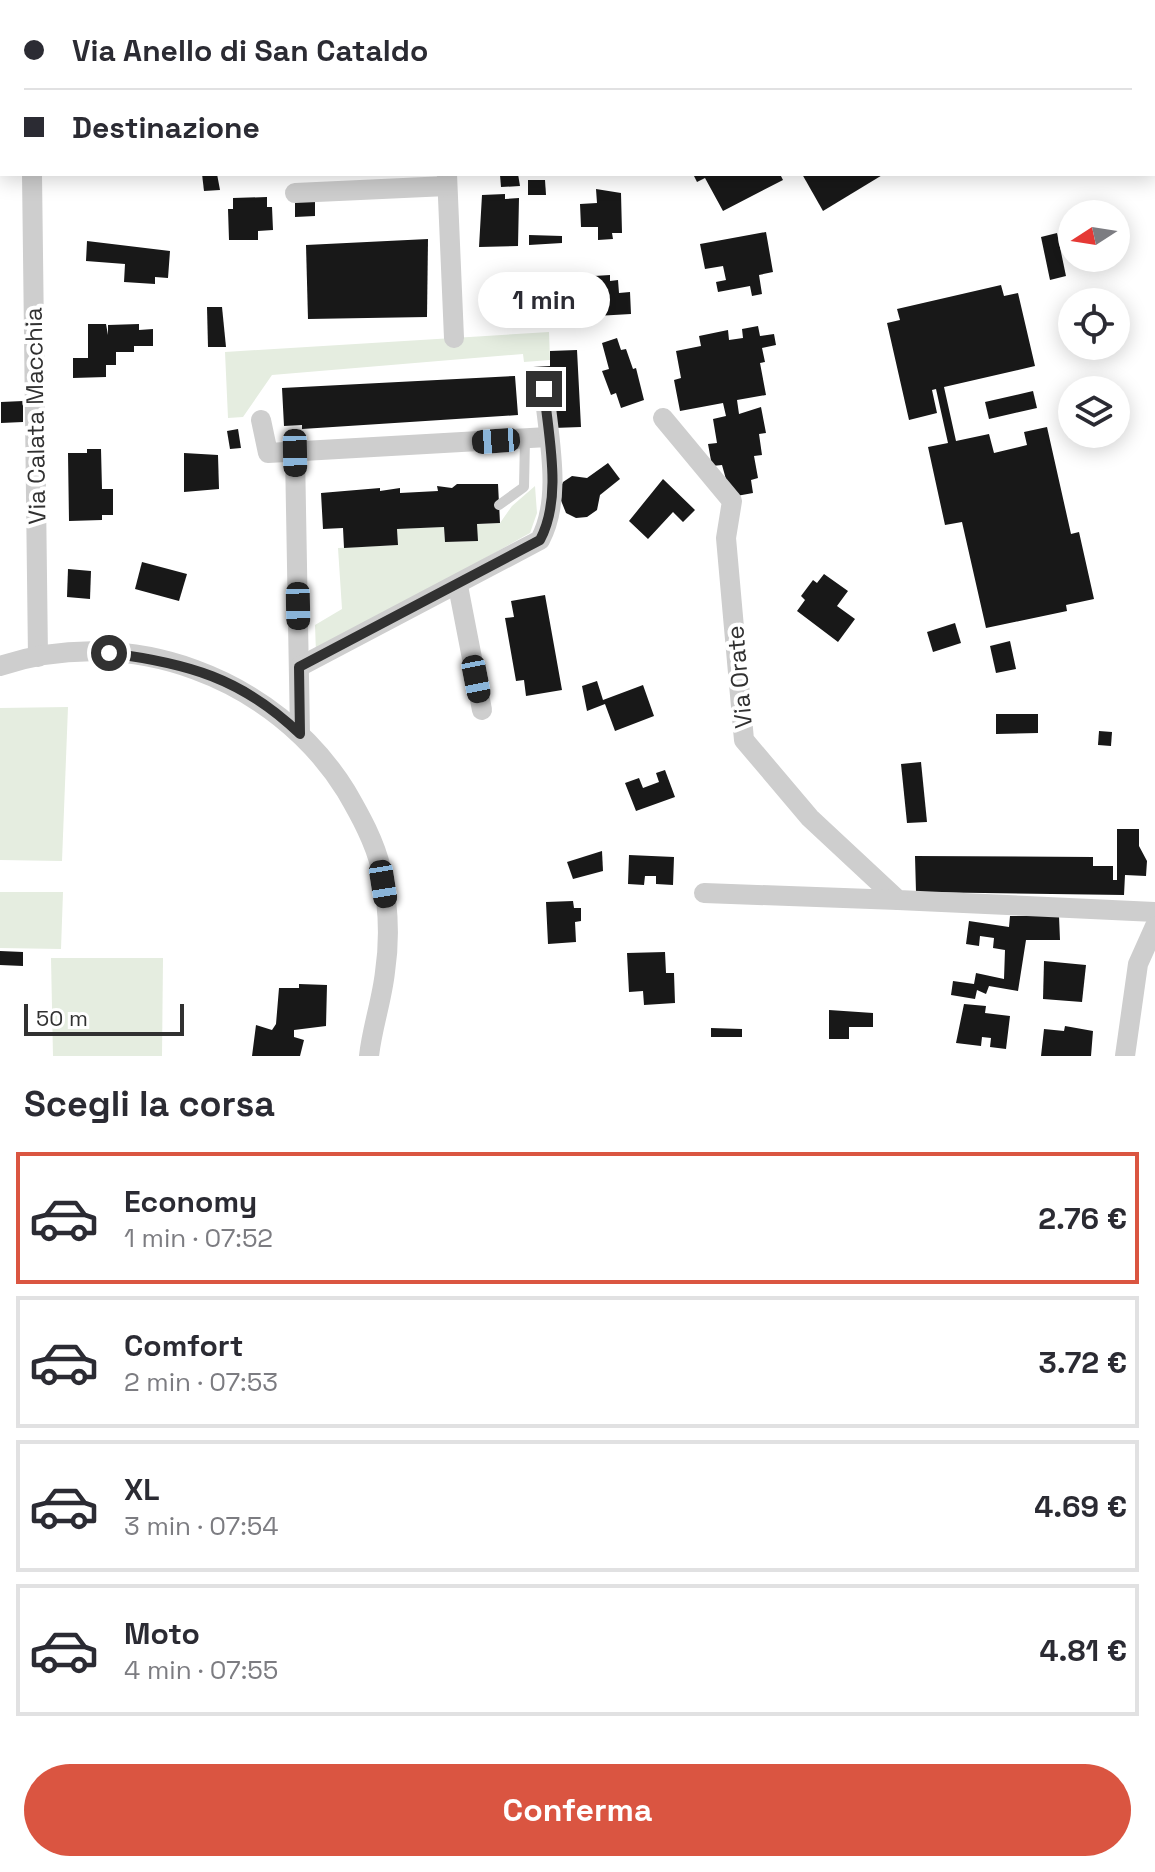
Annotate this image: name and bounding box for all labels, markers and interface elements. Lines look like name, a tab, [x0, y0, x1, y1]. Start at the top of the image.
text: Via Anello di San Cataldo	[72, 31, 428, 70]
text: Destinazione	[72, 108, 260, 147]
north arrow	[1058, 200, 1130, 272]
map controls	[1058, 200, 1130, 448]
callout: 1 min	[478, 273, 610, 329]
text: 1 min	[512, 283, 576, 317]
button: locate	[1058, 288, 1130, 360]
street label: Via Calata Macchia	[18, 307, 52, 525]
route end	[526, 371, 562, 407]
button: layers	[1058, 376, 1130, 448]
car	[471, 427, 521, 455]
car	[283, 429, 307, 477]
car	[286, 582, 310, 630]
street label: Via Orate	[719, 624, 759, 730]
route start	[91, 635, 127, 671]
car	[460, 653, 492, 705]
car	[367, 858, 399, 910]
scale bar	[24, 1000, 184, 1036]
text: 50 m	[36, 1004, 88, 1032]
text: Scegli la corsa	[24, 1081, 275, 1127]
icon: car	[28, 1182, 100, 1254]
text: Economy	[124, 1182, 257, 1221]
text: 2.76 €	[1038, 1199, 1127, 1238]
text: 1 min · 07:52	[124, 1221, 273, 1255]
icon: car	[28, 1326, 100, 1398]
text: Comfort	[124, 1326, 243, 1365]
text: 3.72 €	[1039, 1343, 1127, 1382]
text: 2 min · 07:53	[124, 1365, 278, 1399]
icon: car	[28, 1470, 100, 1542]
text: XL	[124, 1470, 160, 1509]
text: 4.69 €	[1034, 1487, 1127, 1526]
text: 3 min · 07:54	[124, 1509, 279, 1543]
icon: car	[28, 1614, 100, 1686]
text: Moto	[124, 1614, 200, 1653]
text: 4.81 €	[1039, 1631, 1127, 1670]
text: 4 min · 07:55	[124, 1653, 278, 1687]
button: Conferma	[24, 1764, 1131, 1856]

